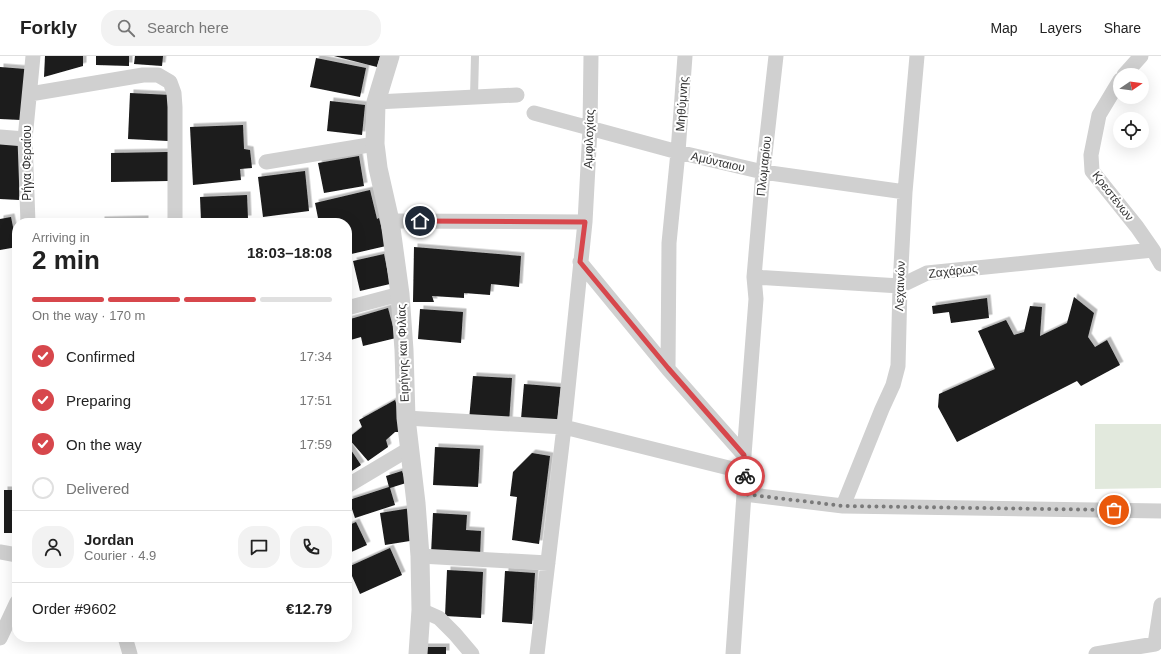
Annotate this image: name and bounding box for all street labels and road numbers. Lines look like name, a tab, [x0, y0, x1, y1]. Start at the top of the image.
street label: Μηθύμνης	[673, 76, 691, 132]
street label: Αμφιλοχίας	[581, 109, 597, 169]
street label: Ρήγα Φεραίου	[20, 125, 34, 201]
street label: Πλωμαρίου	[754, 135, 774, 197]
street label: Αμύνταιου	[690, 149, 746, 175]
street label: Κρεστένων	[1089, 168, 1137, 224]
street label: Λεχαινών	[892, 261, 908, 311]
street label: Ζαχάρως	[928, 261, 978, 281]
street label: Ειρήνης και Φιλίας	[394, 303, 412, 402]

